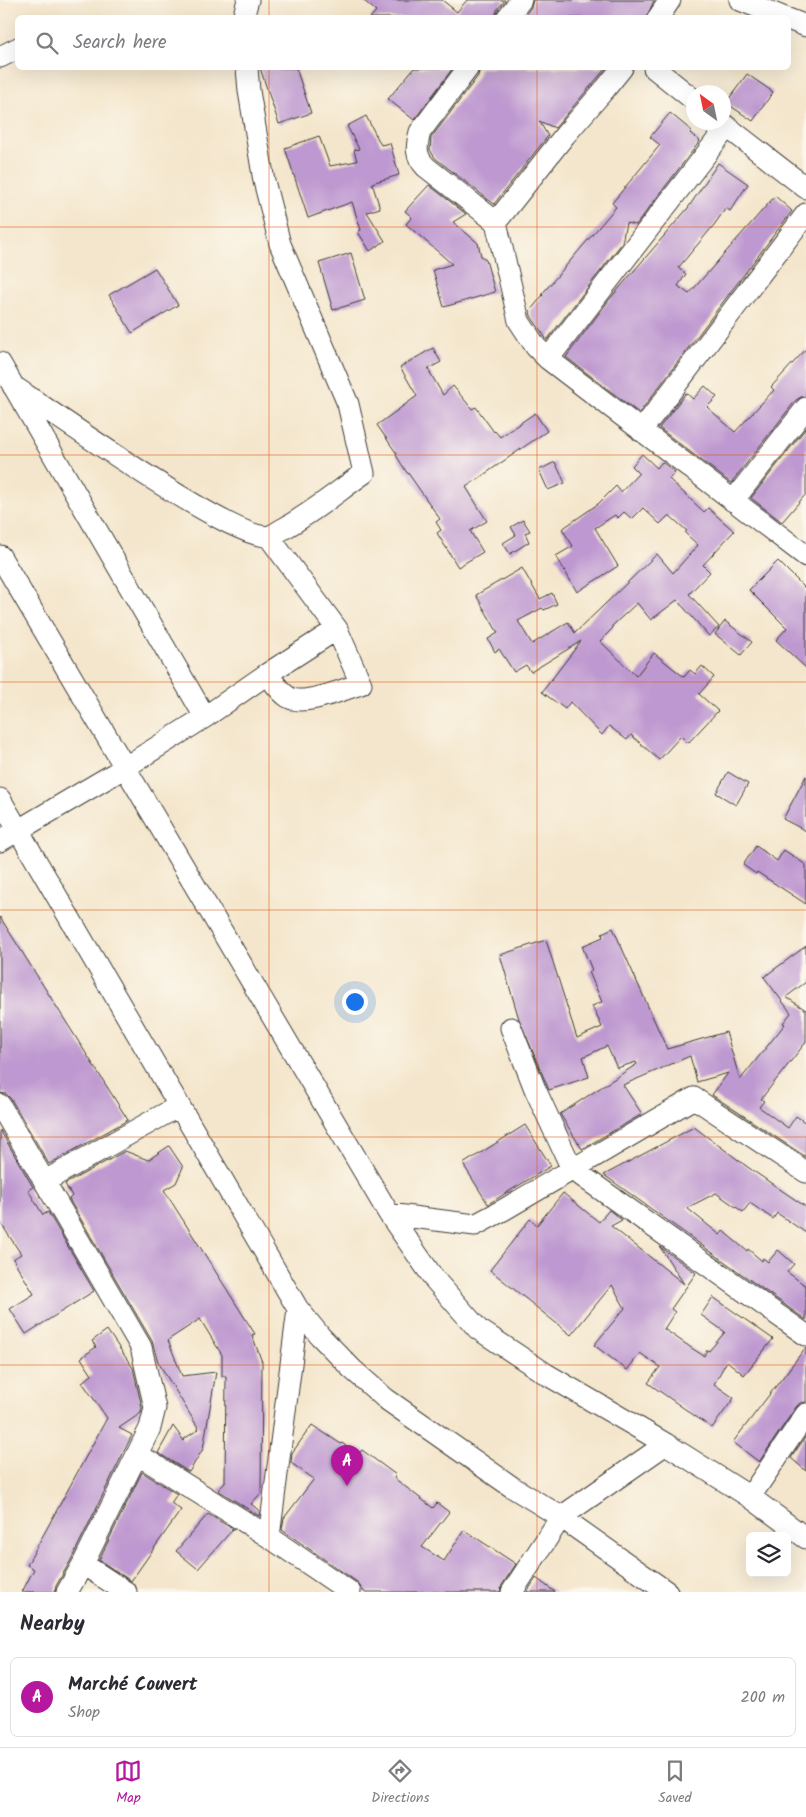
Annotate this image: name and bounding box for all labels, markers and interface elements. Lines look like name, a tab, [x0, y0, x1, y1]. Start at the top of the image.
search box	[15, 15, 791, 70]
text: Search here	[73, 28, 167, 58]
icon: search	[33, 29, 61, 57]
north arrow	[686, 85, 731, 130]
your location	[342, 989, 368, 1015]
pin: A	[331, 1445, 363, 1486]
map controls	[746, 1532, 791, 1577]
button: layers	[746, 1532, 791, 1577]
text: Nearby	[20, 1608, 85, 1641]
text: Marché Couvert	[68, 1670, 197, 1700]
text: A	[32, 1685, 42, 1710]
text: 200 m	[741, 1685, 785, 1710]
text: Shop	[68, 1700, 100, 1725]
tab: Map	[114, 1757, 142, 1809]
tab: Directions	[371, 1757, 429, 1809]
tab: Saved	[658, 1757, 692, 1809]

